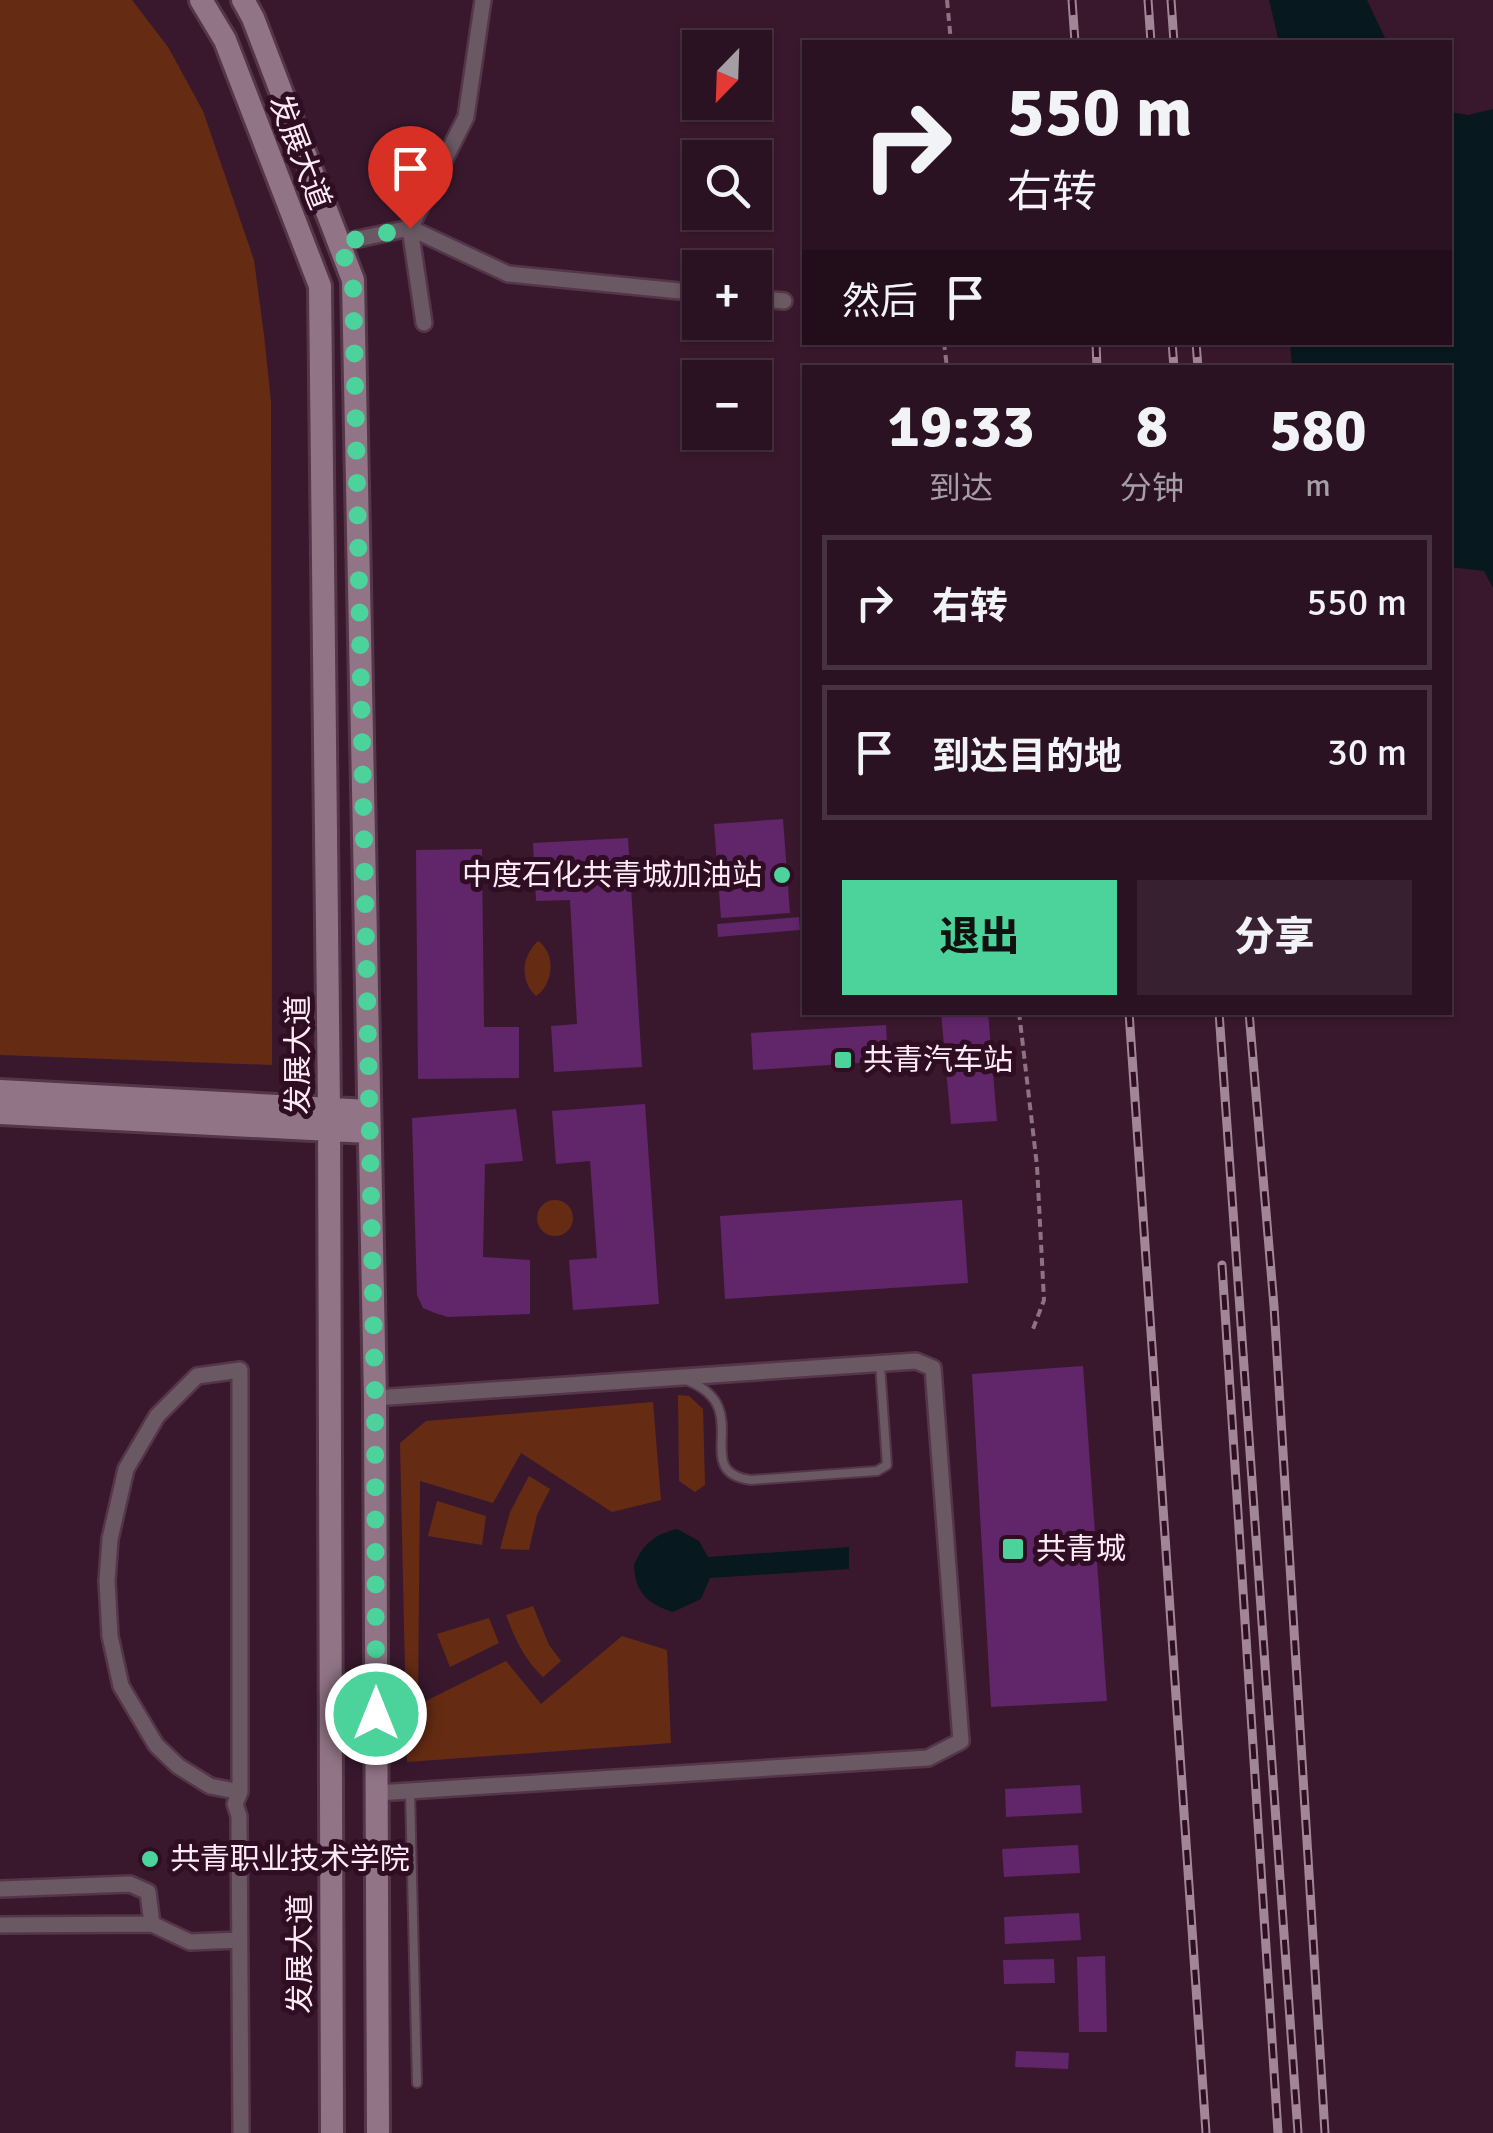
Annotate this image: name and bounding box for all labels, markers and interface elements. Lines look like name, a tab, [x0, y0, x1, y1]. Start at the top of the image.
north arrow	[682, 30, 772, 120]
map controls	[682, 30, 772, 450]
text: 550 m	[1007, 69, 1192, 155]
icon: right	[842, 80, 972, 210]
street label: 发展大道	[261, 90, 338, 215]
pin	[368, 126, 453, 229]
button: search	[682, 140, 772, 230]
icon: arrive	[383, 141, 438, 196]
text: 右转	[1007, 165, 1097, 220]
button: +	[682, 250, 772, 340]
icon: arrive	[938, 270, 993, 325]
text: 然后	[842, 278, 918, 325]
button: −	[682, 360, 772, 450]
text: 19:33	[887, 390, 1035, 464]
text: 8	[1136, 390, 1168, 464]
text: 580	[1269, 394, 1367, 468]
text: m	[1305, 466, 1331, 505]
text: 到达	[929, 469, 993, 508]
text: 分钟	[1120, 469, 1184, 508]
icon: right	[847, 575, 902, 630]
text: 550 m	[1307, 579, 1407, 626]
text: 右转	[932, 583, 1008, 630]
icon: arrive	[847, 725, 902, 780]
text: 30 m	[1327, 729, 1407, 776]
text: 到达目的地	[932, 733, 1122, 780]
place label: 中度石化共青城加油站	[462, 857, 762, 894]
marker: 中度石化共青城加油站	[771, 864, 793, 886]
button: 退出	[842, 880, 1117, 995]
button: 分享	[1137, 880, 1412, 995]
street label: 发展大道	[280, 995, 317, 1115]
place label: 共青汽车站	[863, 1042, 1013, 1079]
marker: 共青汽车站	[832, 1049, 854, 1071]
place label: 共青城	[1036, 1531, 1126, 1568]
marker: 共青城	[1000, 1536, 1026, 1562]
position arrow	[324, 1662, 428, 1766]
place label: 共青职业技术学院	[170, 1841, 410, 1878]
marker: 共青职业技术学院	[139, 1848, 161, 1870]
street label: 发展大道	[282, 1894, 319, 2014]

